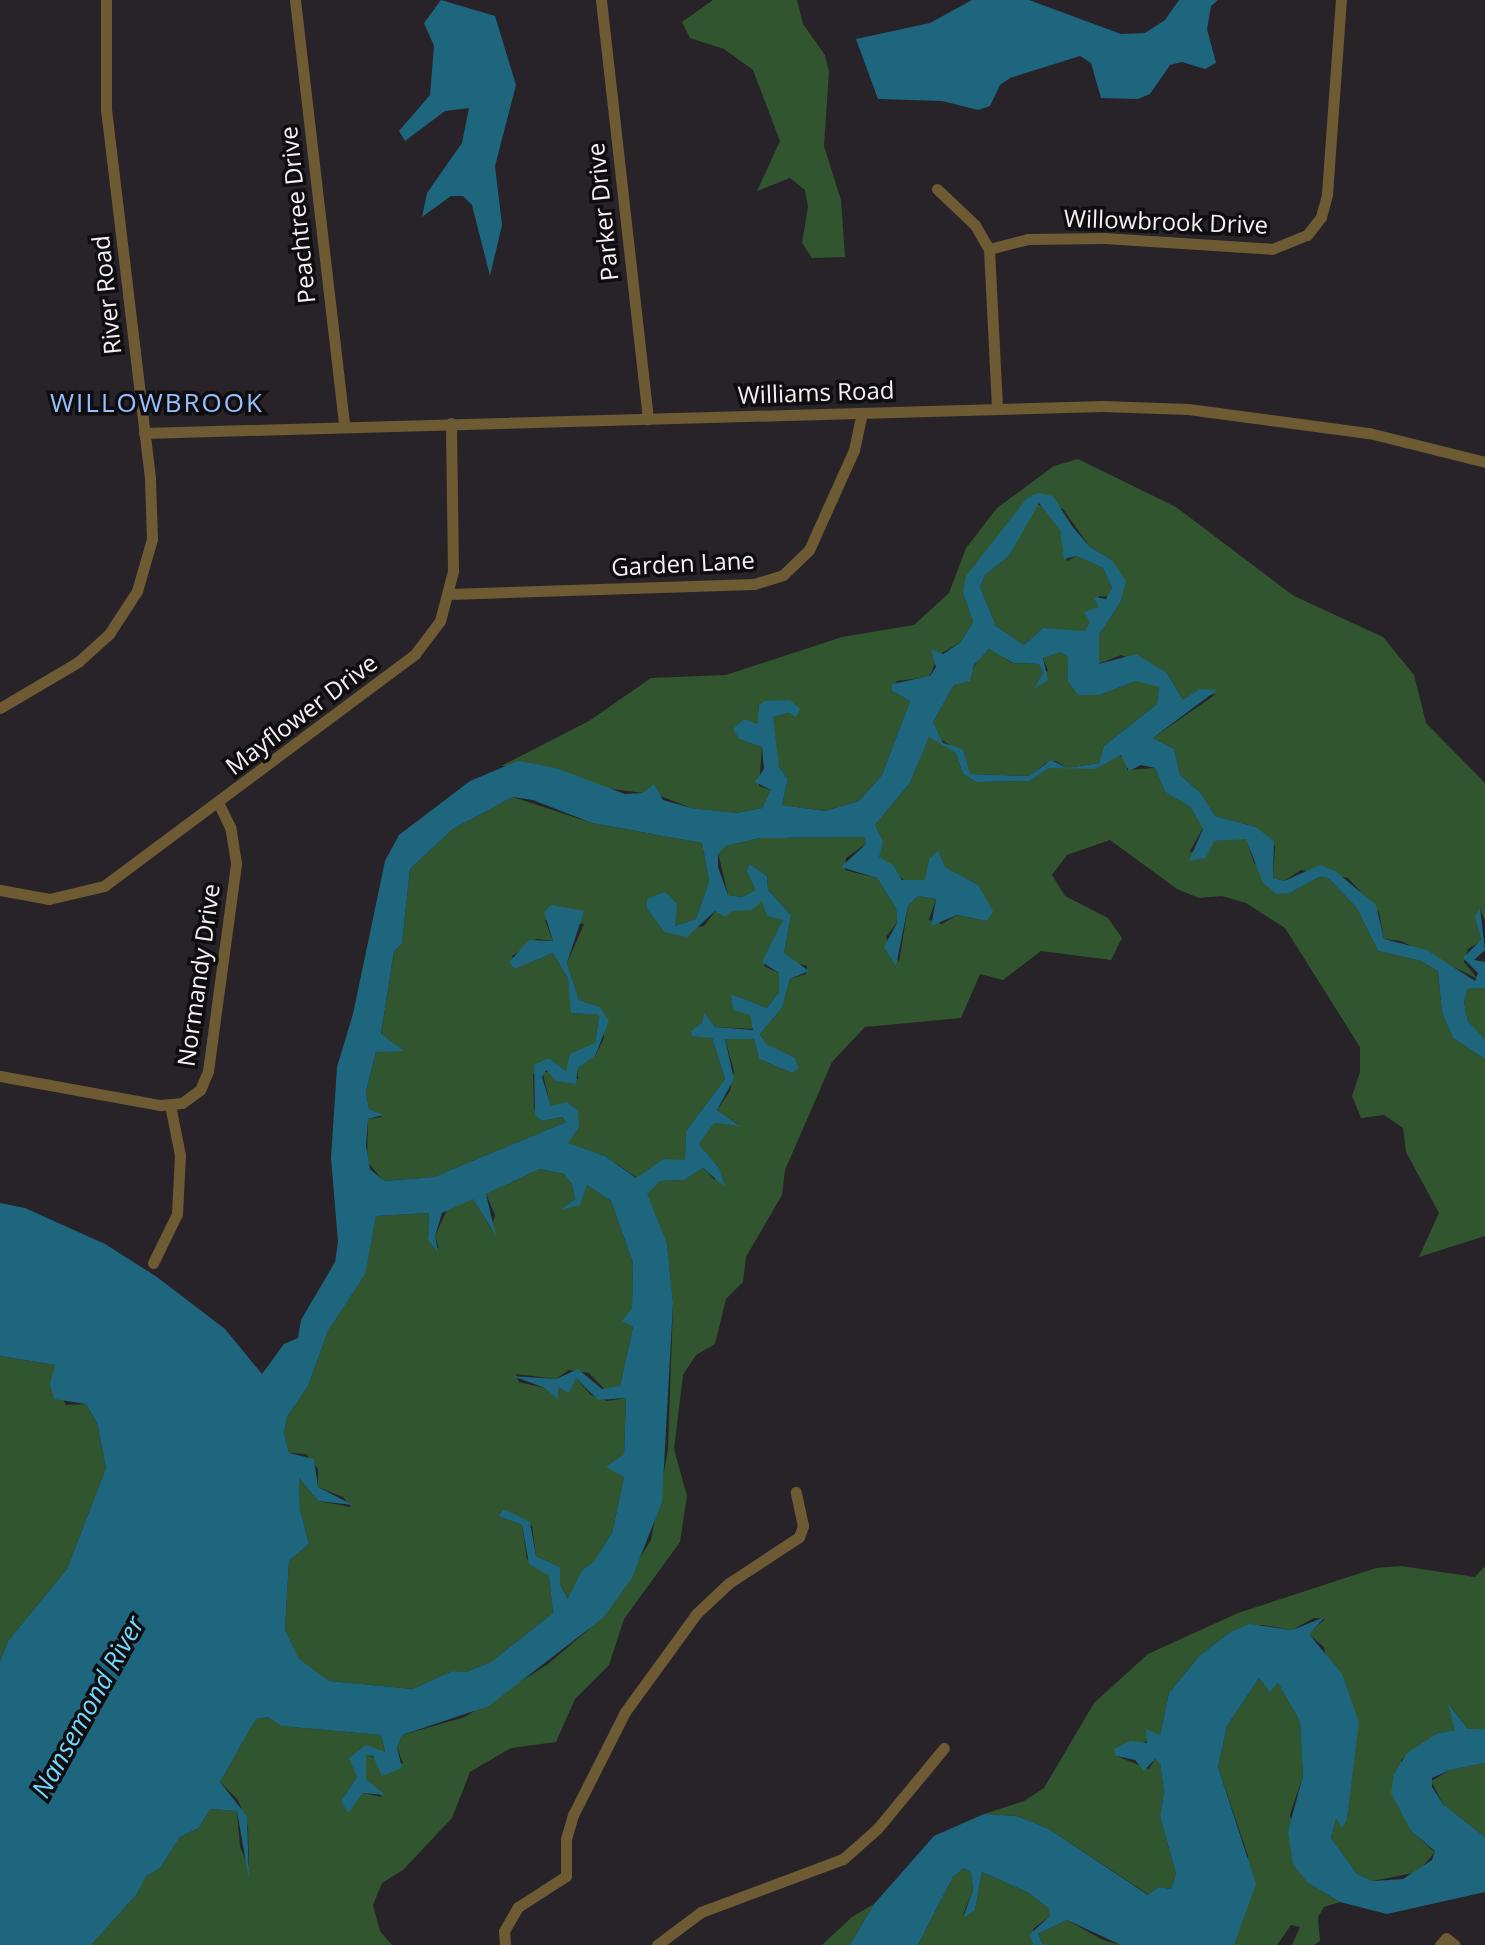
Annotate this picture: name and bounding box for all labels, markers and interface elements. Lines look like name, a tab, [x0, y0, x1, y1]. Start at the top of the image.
street label: Peachtree Drive	[273, 125, 321, 305]
street label: Parker Drive	[580, 142, 624, 282]
street label: Willowbrook Drive	[1063, 203, 1269, 239]
street label: River Road	[85, 234, 127, 356]
street label: Williams Road	[737, 375, 895, 409]
district label: WILLOWBROOK	[50, 387, 264, 419]
street label: Garden Lane	[610, 545, 756, 581]
street label: Mayflower Drive	[220, 648, 382, 780]
street label: Normandy Drive	[171, 882, 225, 1068]
water label: Nansemond River	[25, 1611, 151, 1803]

